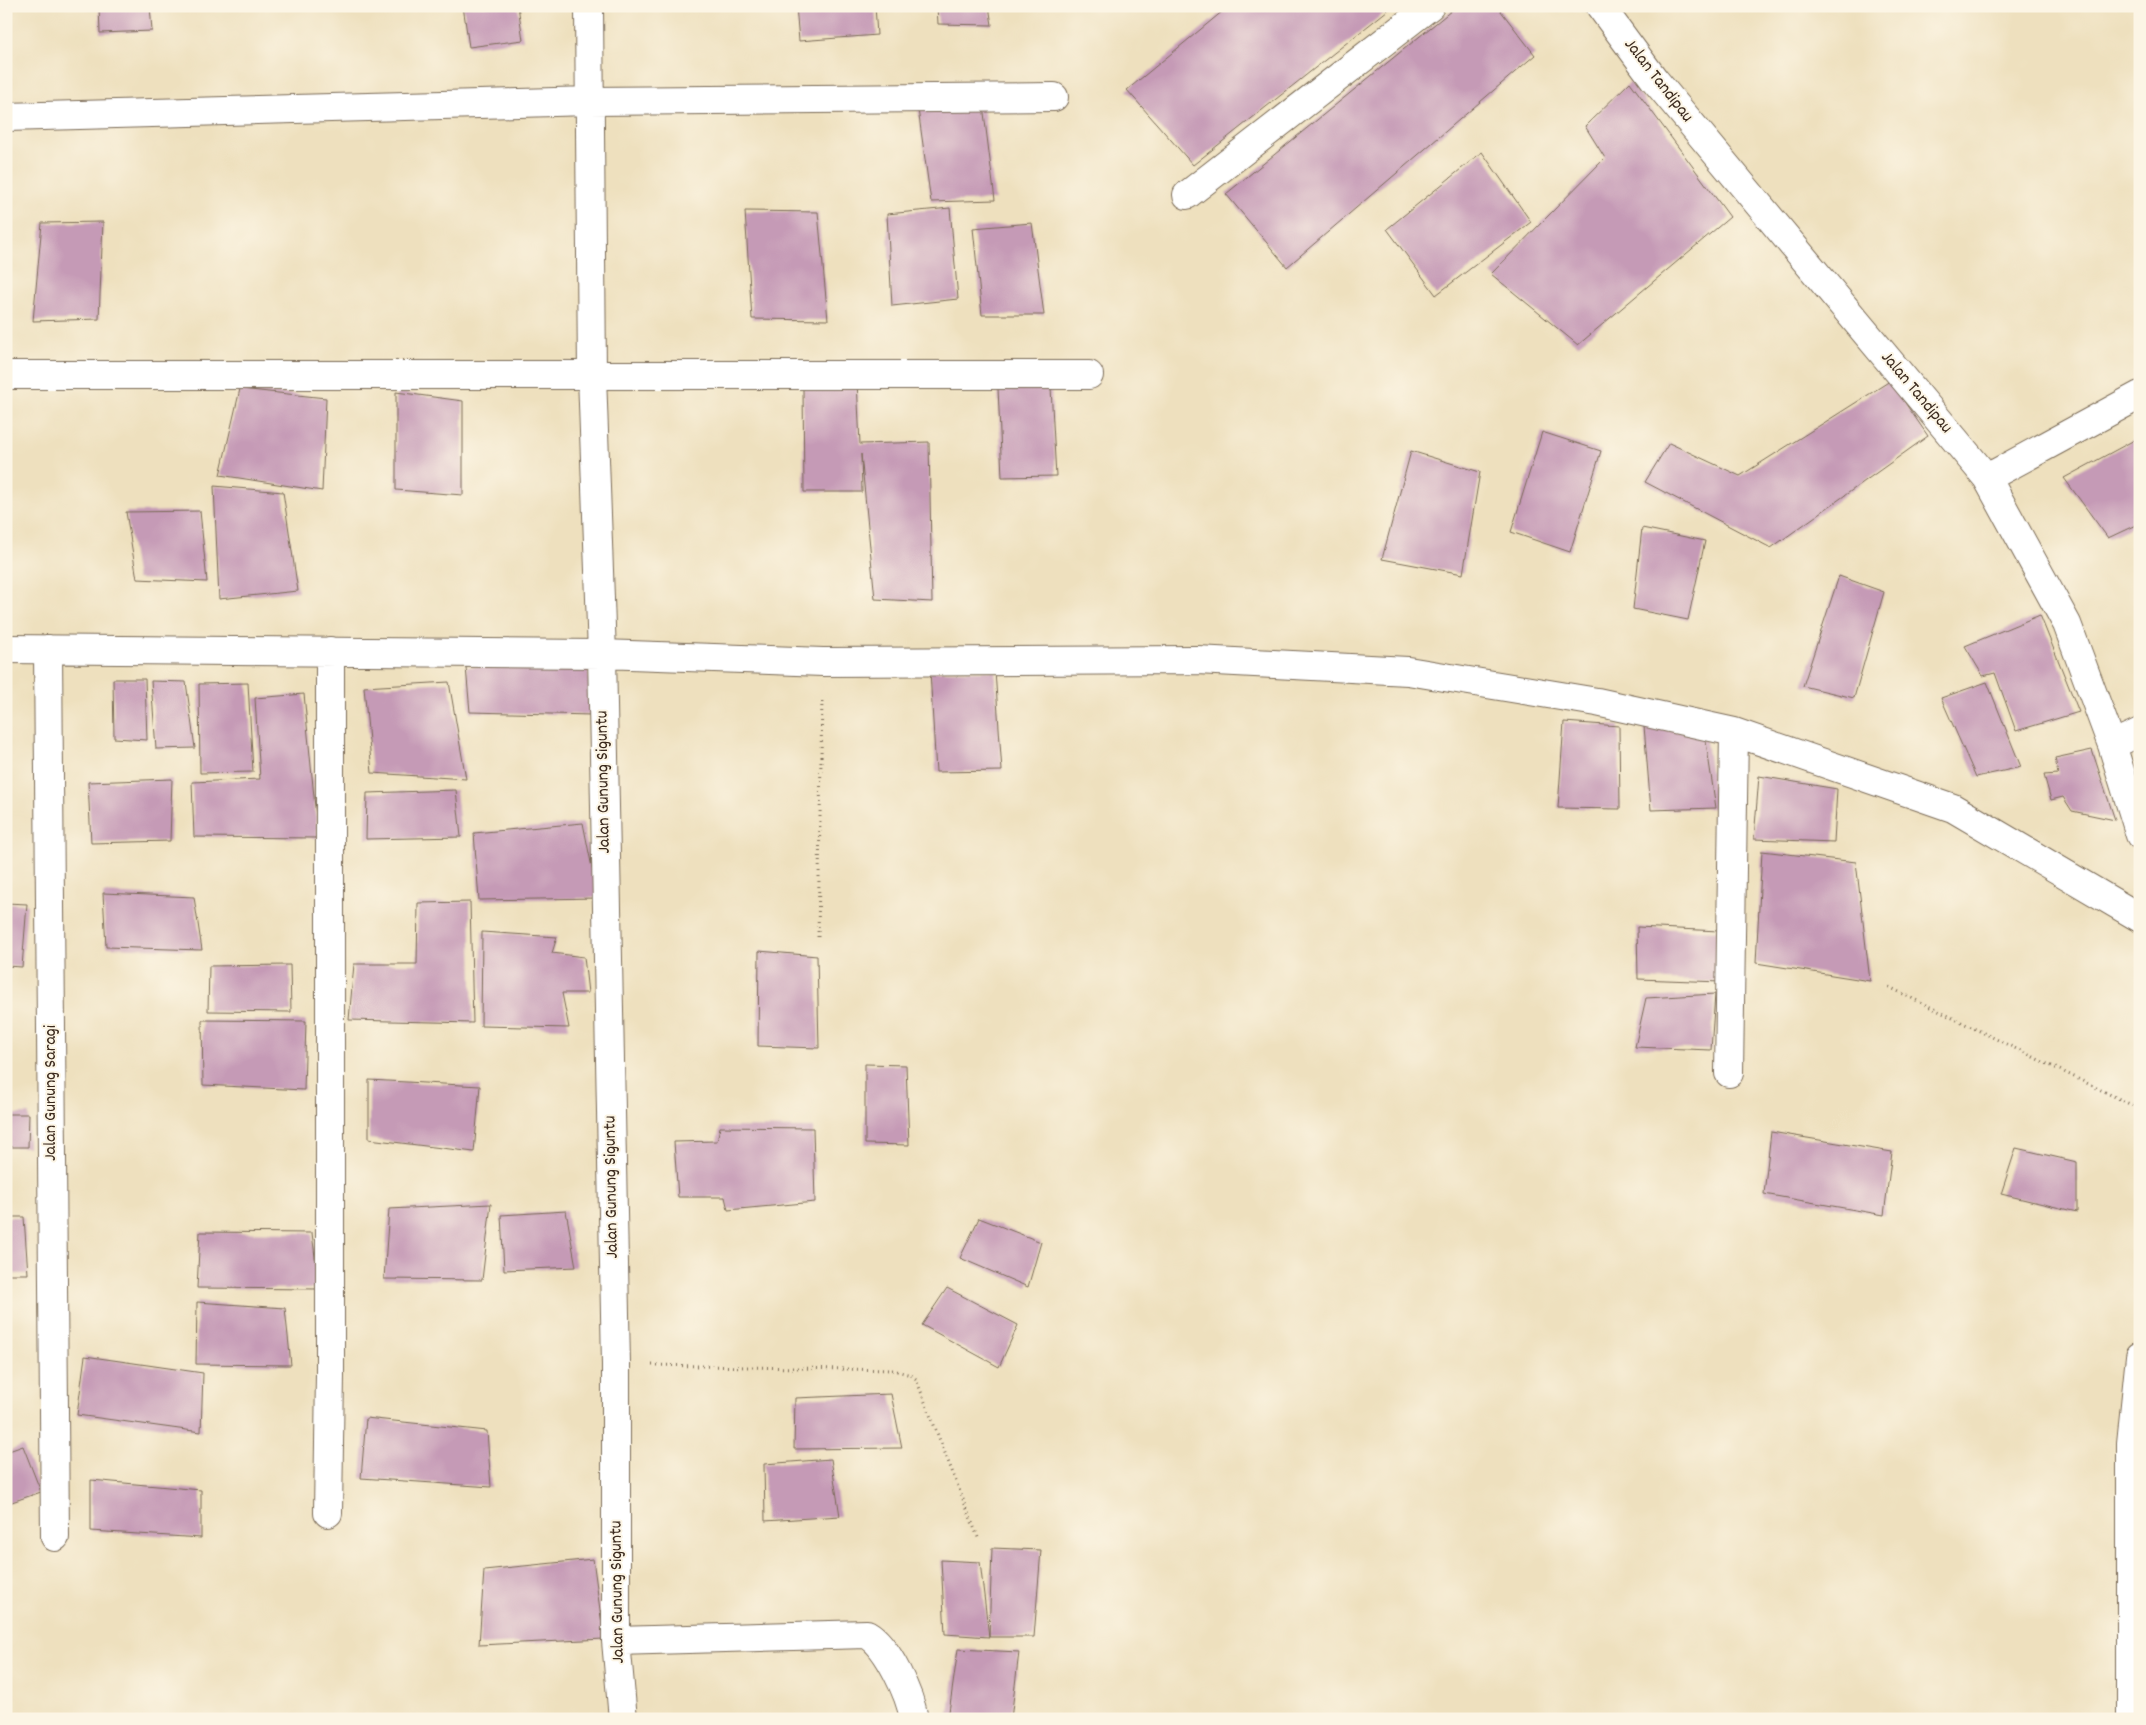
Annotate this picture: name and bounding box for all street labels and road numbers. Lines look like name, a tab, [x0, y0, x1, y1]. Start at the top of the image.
street label: Jalan Tandipau	[1617, 34, 1699, 128]
street label: Jalan Tandipau	[1874, 347, 1958, 439]
street label: Jalan Gunung Siguntu	[590, 710, 618, 854]
street label: Jalan Gunung Saragi	[39, 1025, 64, 1161]
street label: Jalan Gunung Siguntu	[598, 1115, 626, 1259]
street label: Jalan Gunung Siguntu	[604, 1520, 632, 1664]

